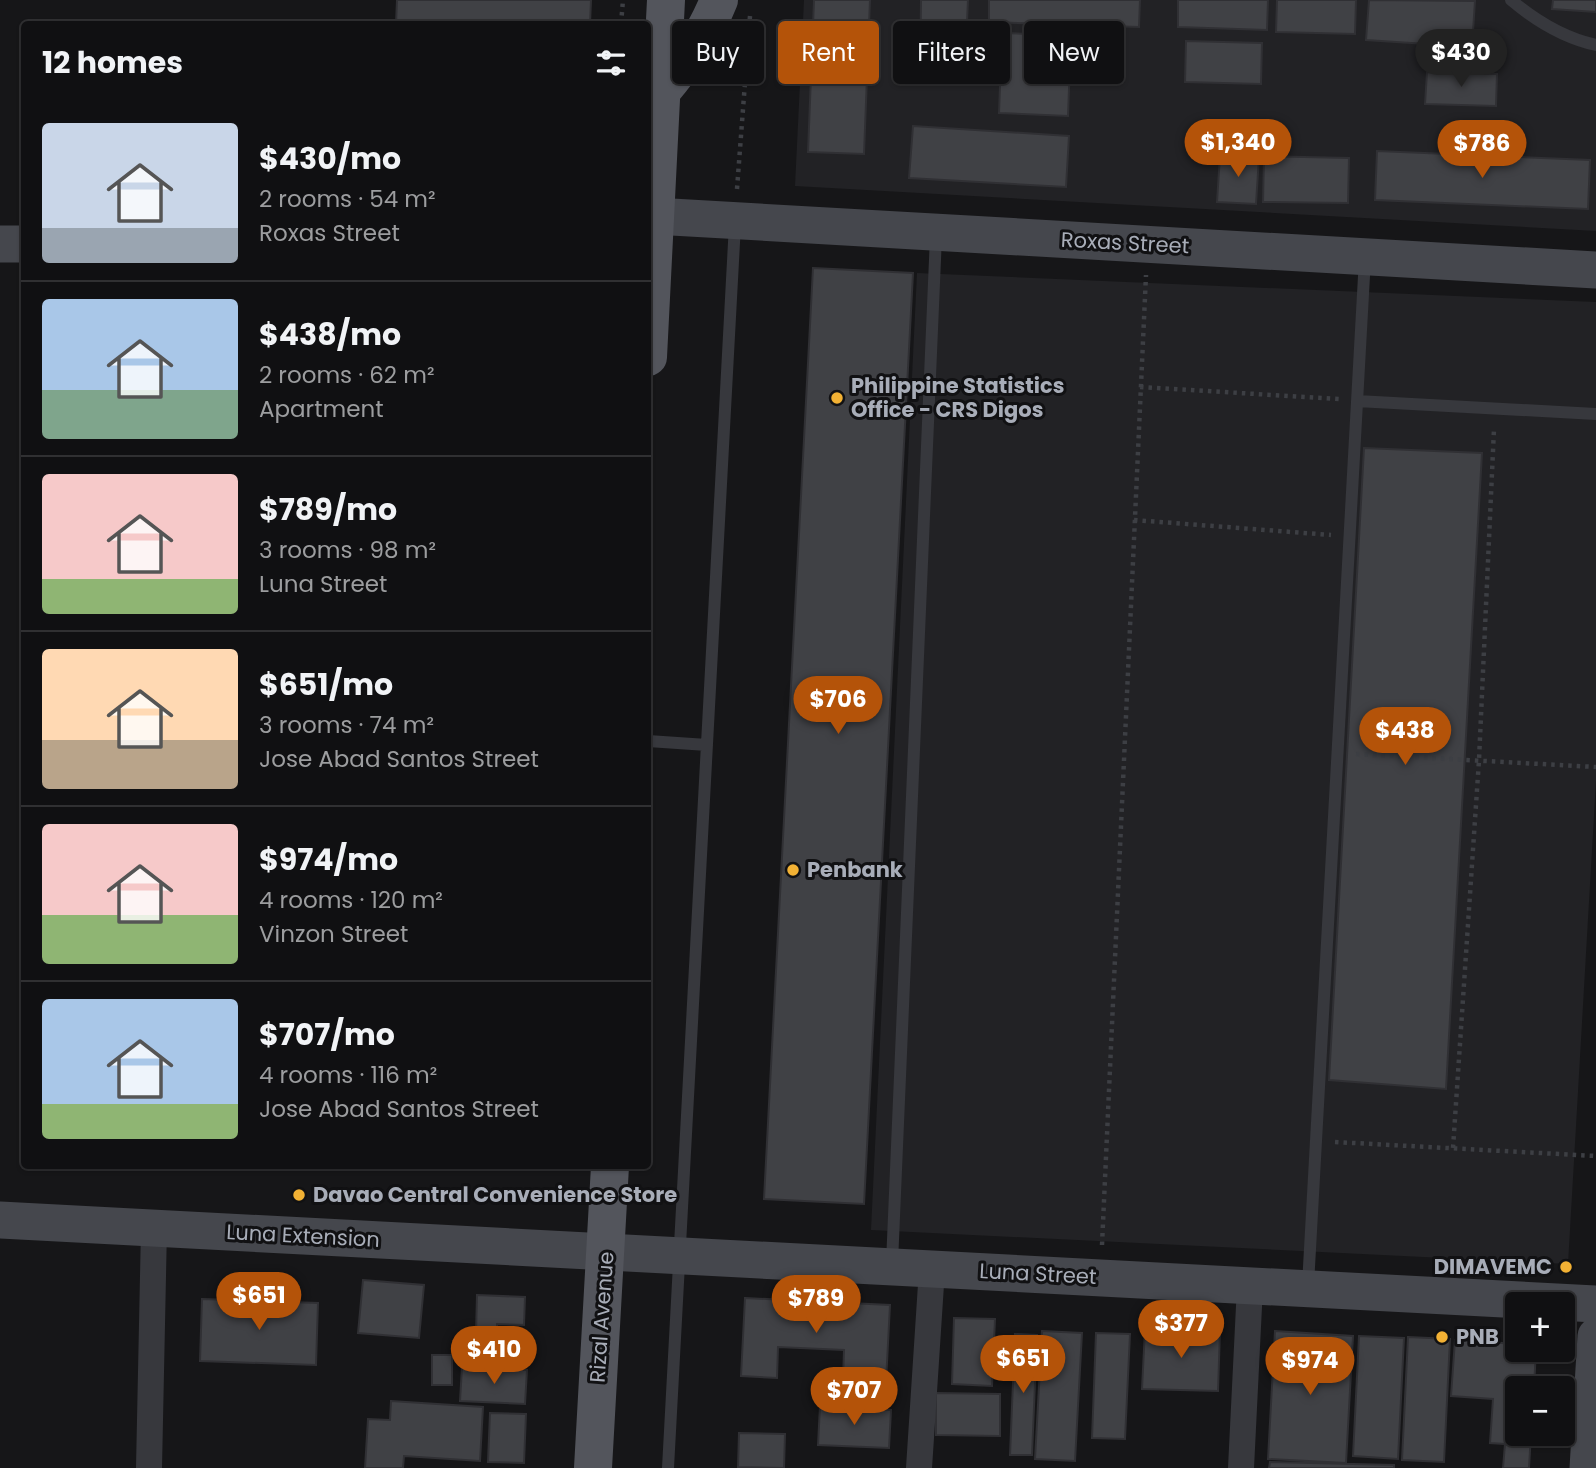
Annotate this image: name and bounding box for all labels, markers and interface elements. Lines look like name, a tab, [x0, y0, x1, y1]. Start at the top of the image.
chip: Buy	[672, 21, 764, 84]
chip: Rent	[778, 21, 879, 84]
chip: Filters	[893, 21, 1010, 84]
chip: New	[1024, 21, 1124, 84]
pin: $430	[1420, 29, 1502, 89]
text: $430	[1431, 36, 1491, 68]
text: 12 homes	[42, 41, 183, 84]
icon: filters	[592, 44, 630, 82]
pin: $1,340	[1181, 120, 1295, 179]
pin: $786	[1441, 120, 1523, 180]
text: $1,340	[1201, 126, 1275, 158]
text: $786	[1454, 127, 1511, 159]
text: $430/mo	[259, 137, 401, 180]
icon: home	[98, 151, 182, 235]
text: 2 rooms · 54 m²	[259, 183, 436, 215]
text: Roxas Street	[259, 217, 400, 249]
street label: Roxas Street	[1060, 225, 1190, 260]
text: $438/mo	[259, 313, 401, 356]
icon: home	[98, 327, 182, 411]
text: 2 rooms · 62 m²	[259, 359, 435, 391]
place label: Philippine Statistics Office - CRS Digos	[851, 371, 1064, 424]
marker: Philippine Statistics Office - CRS Digos	[829, 390, 845, 406]
text: Apartment	[259, 393, 384, 425]
text: $789/mo	[259, 488, 397, 531]
icon: home	[98, 502, 182, 586]
text: 3 rooms · 98 m²	[259, 534, 436, 566]
text: Luna Street	[259, 568, 387, 600]
text: $651/mo	[259, 663, 393, 706]
pin: $706	[797, 676, 879, 736]
icon: home	[98, 677, 182, 761]
text: $706	[809, 683, 867, 715]
pin: $438	[1364, 708, 1446, 767]
text: 3 rooms · 74 m²	[259, 709, 434, 741]
text: $438	[1375, 714, 1435, 746]
text: Jose Abad Santos Street	[259, 743, 539, 775]
text: $974/mo	[259, 838, 398, 881]
icon: home	[98, 852, 182, 936]
place label: Penbank	[807, 855, 903, 884]
marker: Penbank	[785, 862, 801, 878]
text: 4 rooms · 120 m²	[259, 884, 443, 916]
text: Vinzon Street	[259, 918, 408, 950]
text: $707/mo	[259, 1013, 395, 1056]
icon: home	[98, 1027, 182, 1111]
text: 4 rooms · 116 m²	[259, 1059, 437, 1091]
text: Jose Abad Santos Street	[259, 1093, 539, 1125]
place label: Davao Central Convenience Store	[313, 1180, 677, 1209]
marker: Davao Central Convenience Store	[291, 1187, 307, 1203]
street label: Luna Extension	[226, 1217, 381, 1254]
street label: Rizal Avenue	[582, 1250, 621, 1383]
place label: DIMAVEMC	[1434, 1252, 1552, 1281]
street label: Luna Street	[979, 1256, 1097, 1291]
marker: DIMAVEMC	[1558, 1259, 1574, 1275]
pin: $651	[218, 1272, 300, 1332]
pin: $789	[775, 1276, 857, 1335]
text: $651	[232, 1279, 286, 1311]
text: $789	[788, 1282, 844, 1314]
map controls	[1505, 1292, 1575, 1446]
button: +	[1505, 1292, 1575, 1362]
pin: $377	[1140, 1300, 1222, 1360]
text: $377	[1154, 1307, 1208, 1339]
place label: PNB	[1456, 1322, 1499, 1351]
pin: $410	[453, 1326, 535, 1386]
marker: PNB	[1434, 1329, 1450, 1345]
text: $410	[467, 1333, 521, 1365]
pin: $651	[982, 1336, 1064, 1395]
pin: $974	[1269, 1338, 1351, 1397]
text: $651	[996, 1342, 1050, 1374]
text: $974	[1281, 1344, 1339, 1376]
pin: $707	[813, 1368, 895, 1427]
text: $707	[827, 1374, 881, 1406]
button: −	[1505, 1376, 1575, 1446]

